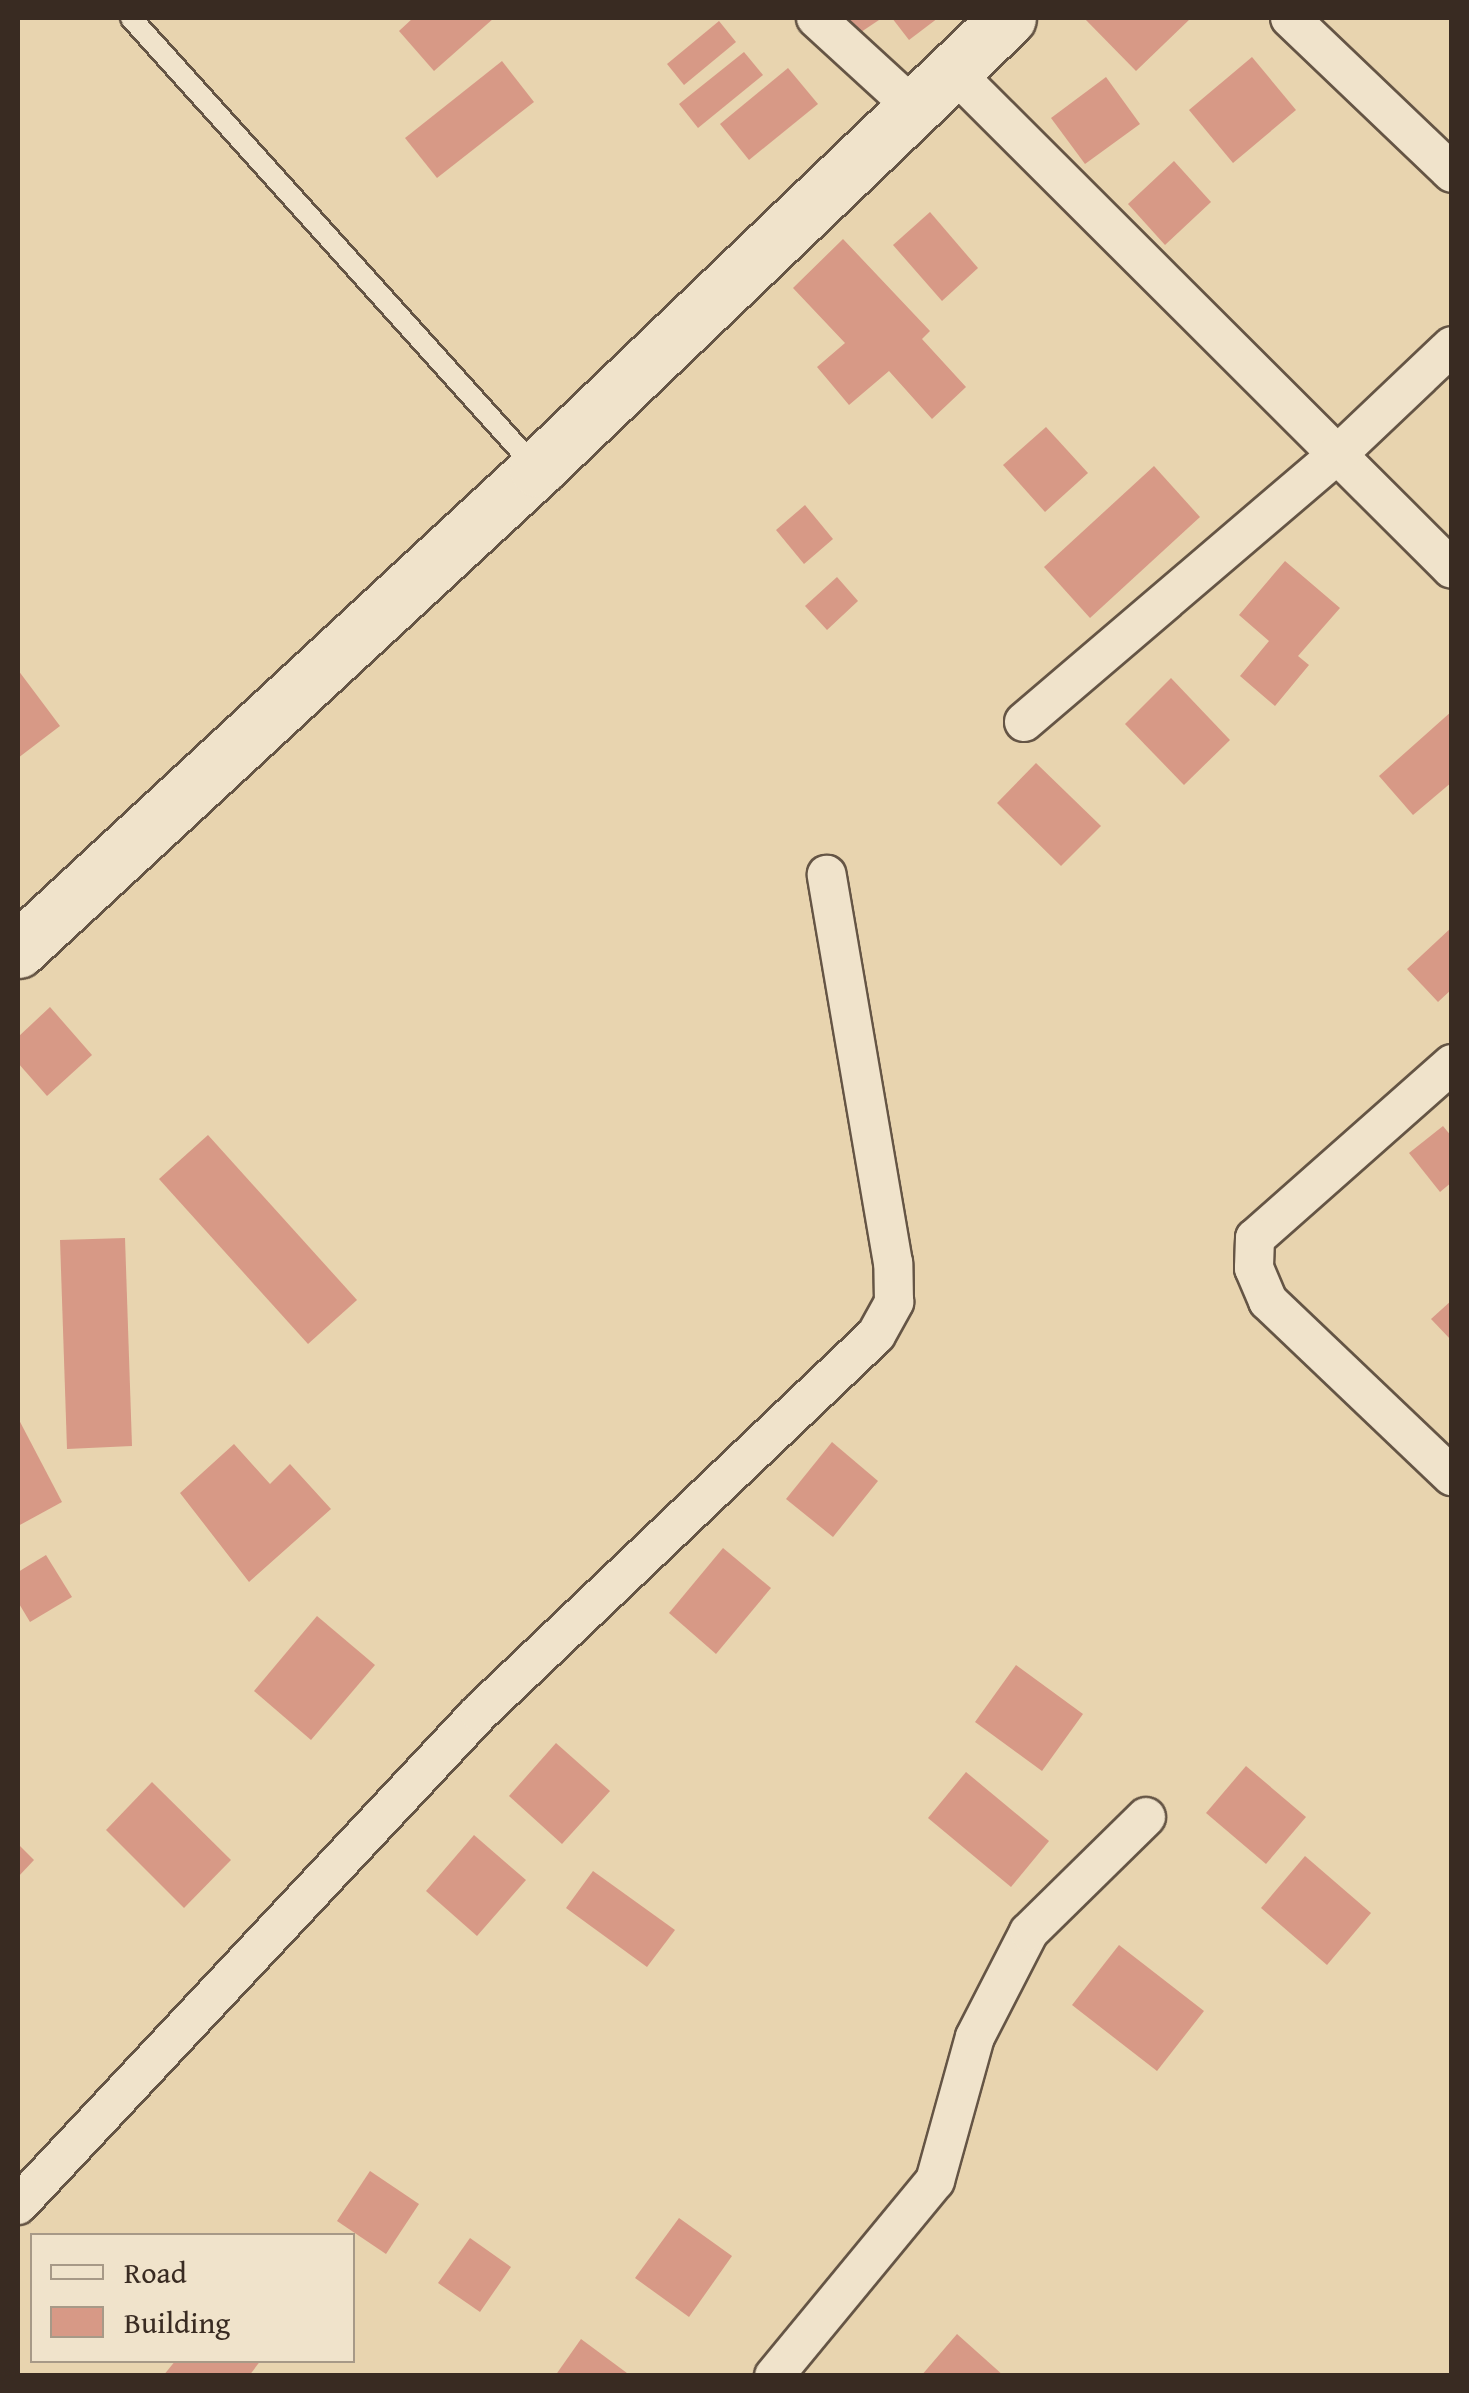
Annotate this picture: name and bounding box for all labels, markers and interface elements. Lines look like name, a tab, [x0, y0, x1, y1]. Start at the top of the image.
legend	[30, 2233, 355, 2363]
text: Road	[124, 2250, 187, 2294]
text: Building	[124, 2300, 230, 2344]

